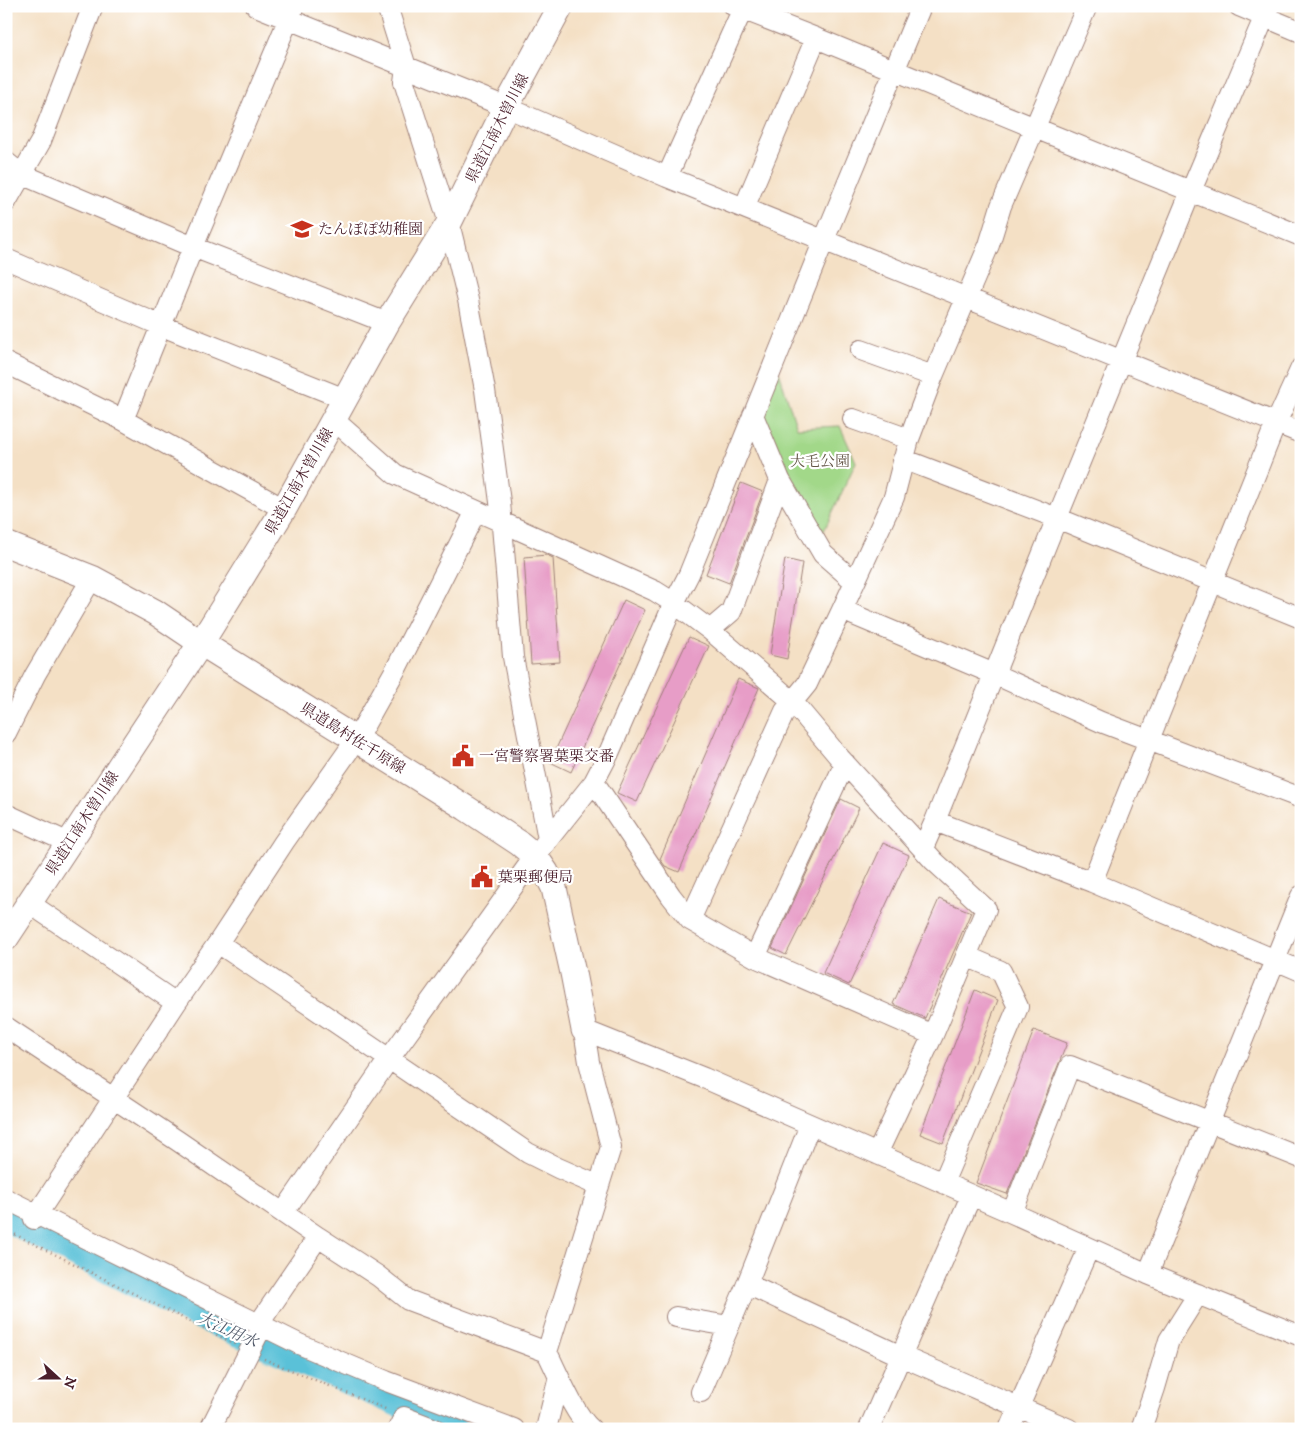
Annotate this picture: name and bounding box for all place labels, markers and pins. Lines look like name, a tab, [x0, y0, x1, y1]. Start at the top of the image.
school or university icon: たんぽぽ幼稚園	[289, 216, 315, 242]
place label: たんぽぽ幼稚園	[318, 220, 423, 239]
public building icon: 一宮警察署葉栗交番	[450, 743, 476, 769]
place label: 一宮警察署葉栗交番	[479, 747, 614, 766]
public building icon: 葉栗郵便局	[469, 864, 495, 890]
place label: 葉栗郵便局	[498, 868, 573, 887]

